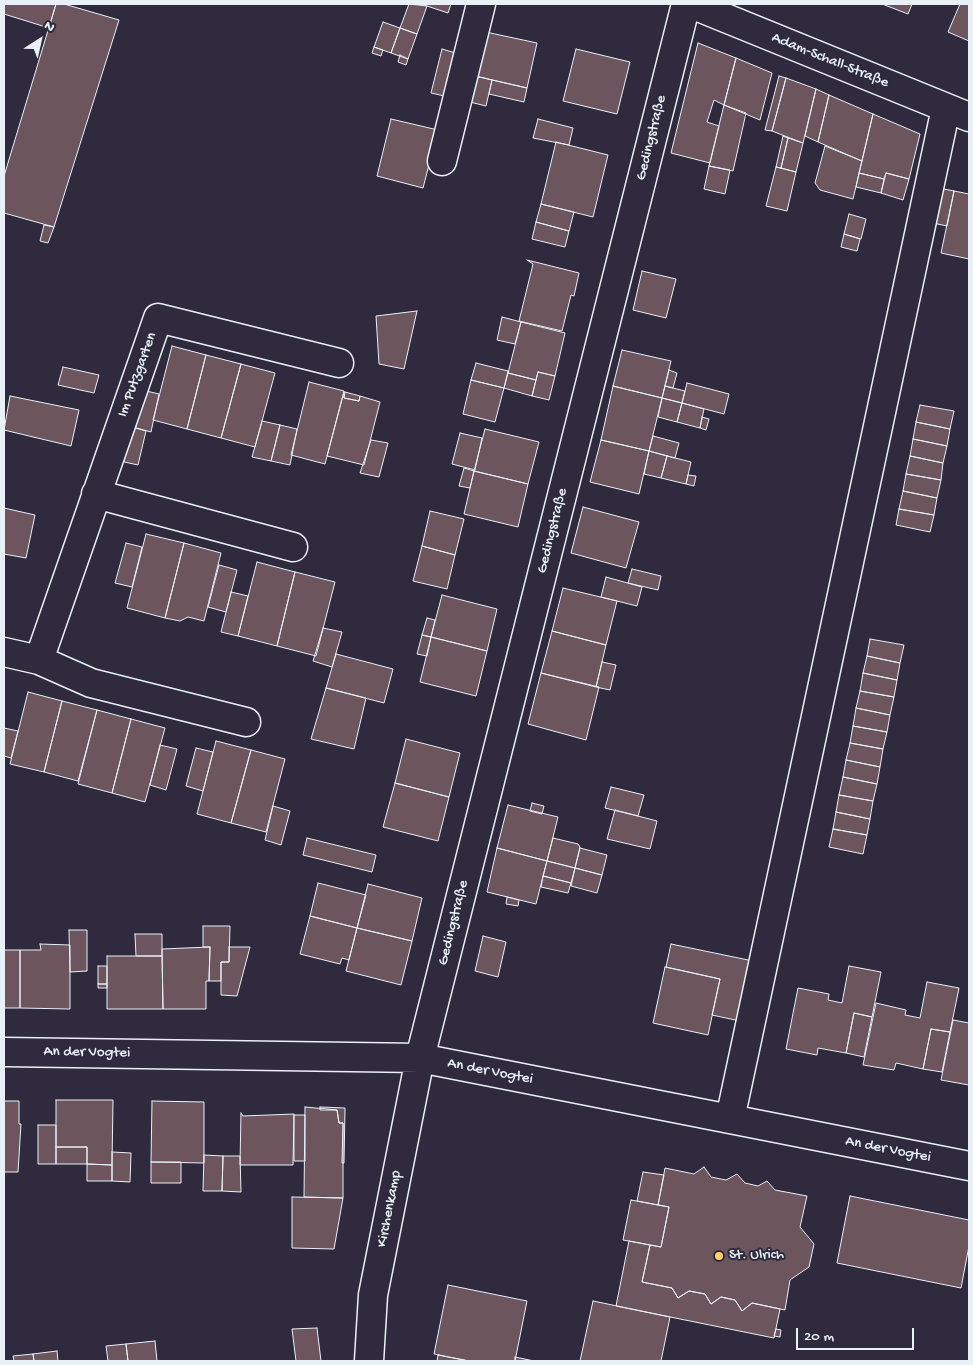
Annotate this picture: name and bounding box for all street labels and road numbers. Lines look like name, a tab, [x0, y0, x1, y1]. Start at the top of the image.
street label: Adam-Schall-Straße	[769, 29, 891, 93]
street label: Gedingstraße	[633, 94, 671, 182]
street label: Im Putzgarten	[114, 330, 162, 420]
street label: Gedingstraße	[534, 487, 572, 575]
street label: Gedingstraße	[435, 879, 473, 967]
street label: An der Vogtei	[44, 1043, 130, 1063]
street label: An der Vogtei	[446, 1055, 534, 1089]
street label: An der Vogtei	[844, 1133, 932, 1167]
street label: Kirchenkamp	[374, 1169, 406, 1249]

